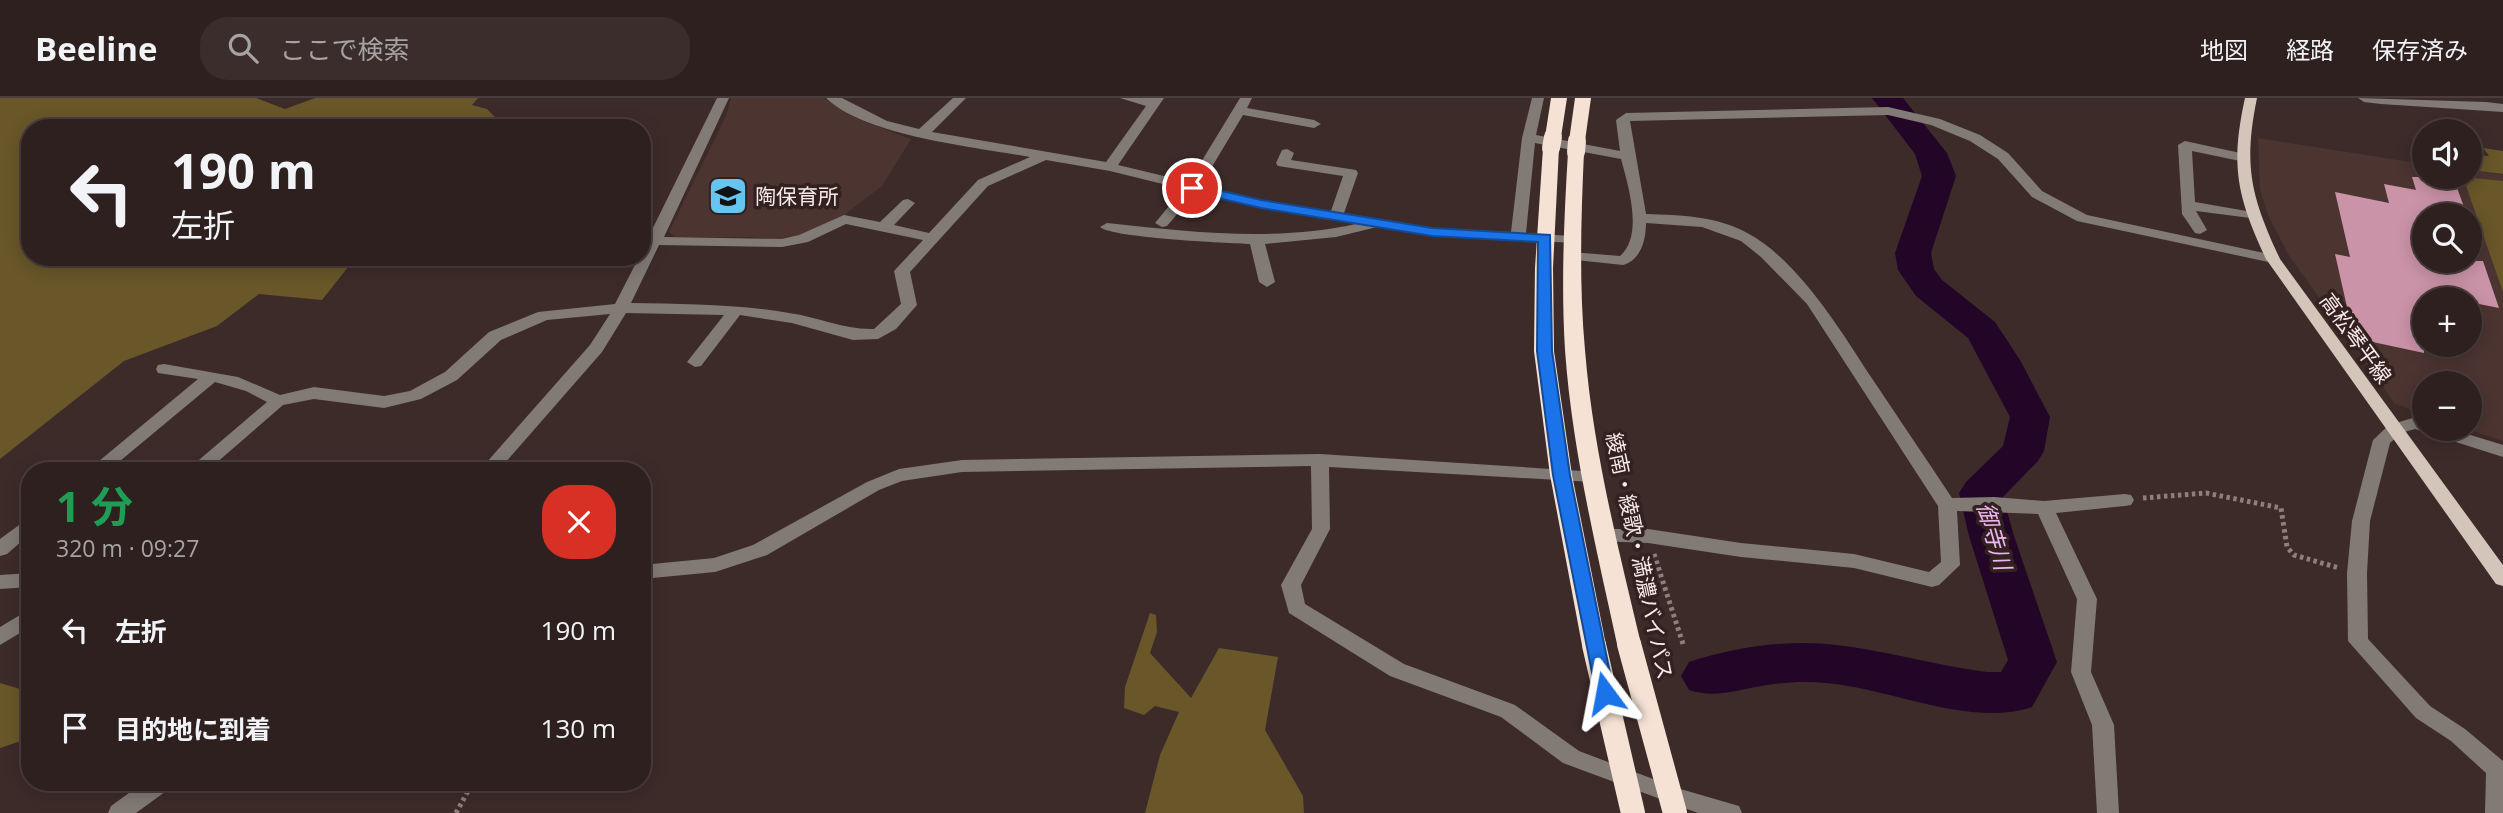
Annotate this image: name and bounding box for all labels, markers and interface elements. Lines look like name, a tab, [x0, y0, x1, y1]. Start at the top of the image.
search box	[200, 17, 690, 80]
text: Beeline	[35, 26, 158, 71]
icon: search	[224, 29, 262, 67]
text: ここで検索	[280, 31, 410, 67]
text: 地図	[2200, 33, 2248, 66]
text: 経路	[2286, 33, 2334, 66]
text: 保存済み	[2372, 33, 2468, 66]
map controls	[2412, 119, 2482, 441]
button: sound	[2412, 119, 2482, 189]
text: 190 m	[171, 137, 316, 203]
icon: left	[56, 147, 147, 238]
pin	[1162, 158, 1222, 218]
icon: arrive	[1173, 169, 1211, 207]
school or university icon: 陶保育所	[707, 175, 749, 217]
place label: 陶保育所	[755, 182, 839, 210]
text: 左折	[171, 203, 235, 246]
button: search	[2412, 203, 2482, 273]
street label: 高松琴平線	[2314, 287, 2398, 389]
button: +	[2412, 287, 2482, 357]
button: −	[2412, 371, 2482, 441]
street label: 綾南・綾歌・満濃バイパス	[1600, 430, 1680, 682]
text: 1 分	[56, 477, 133, 534]
button: close	[542, 485, 616, 559]
water label: 御寺川	[1970, 498, 2021, 576]
text: 320 m · 09:27	[56, 532, 199, 564]
icon: left	[56, 611, 94, 649]
text: 190 m	[541, 612, 616, 648]
text: 左折	[115, 613, 167, 649]
position arrow	[1568, 656, 1642, 730]
icon: arrive	[56, 709, 94, 747]
text: 130 m	[541, 710, 616, 746]
text: 目的地に到着	[115, 711, 271, 747]

